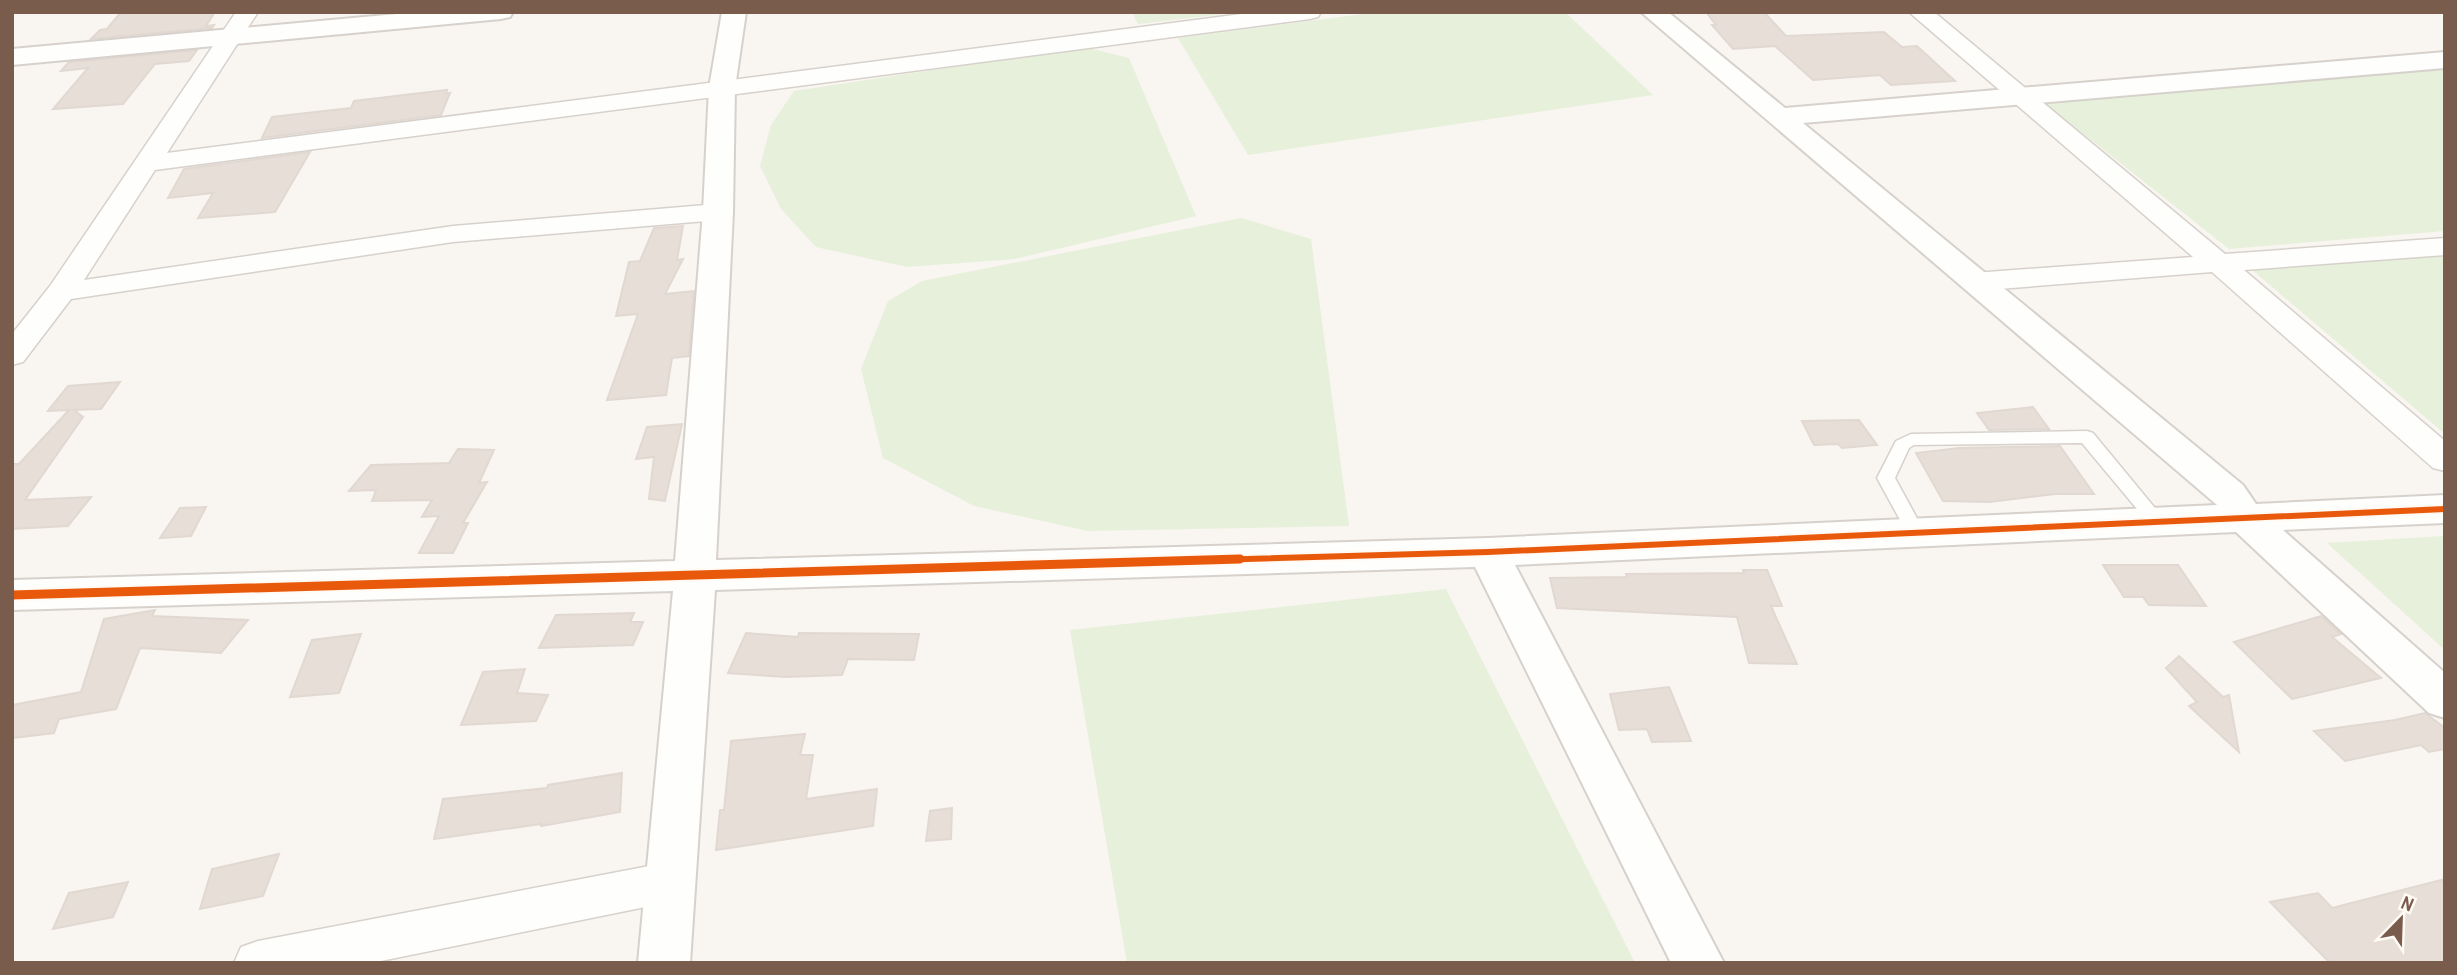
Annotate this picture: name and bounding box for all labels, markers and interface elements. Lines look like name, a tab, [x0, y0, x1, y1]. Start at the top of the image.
north arrow	[2366, 884, 2436, 954]
text: N	[2397, 889, 2418, 918]

